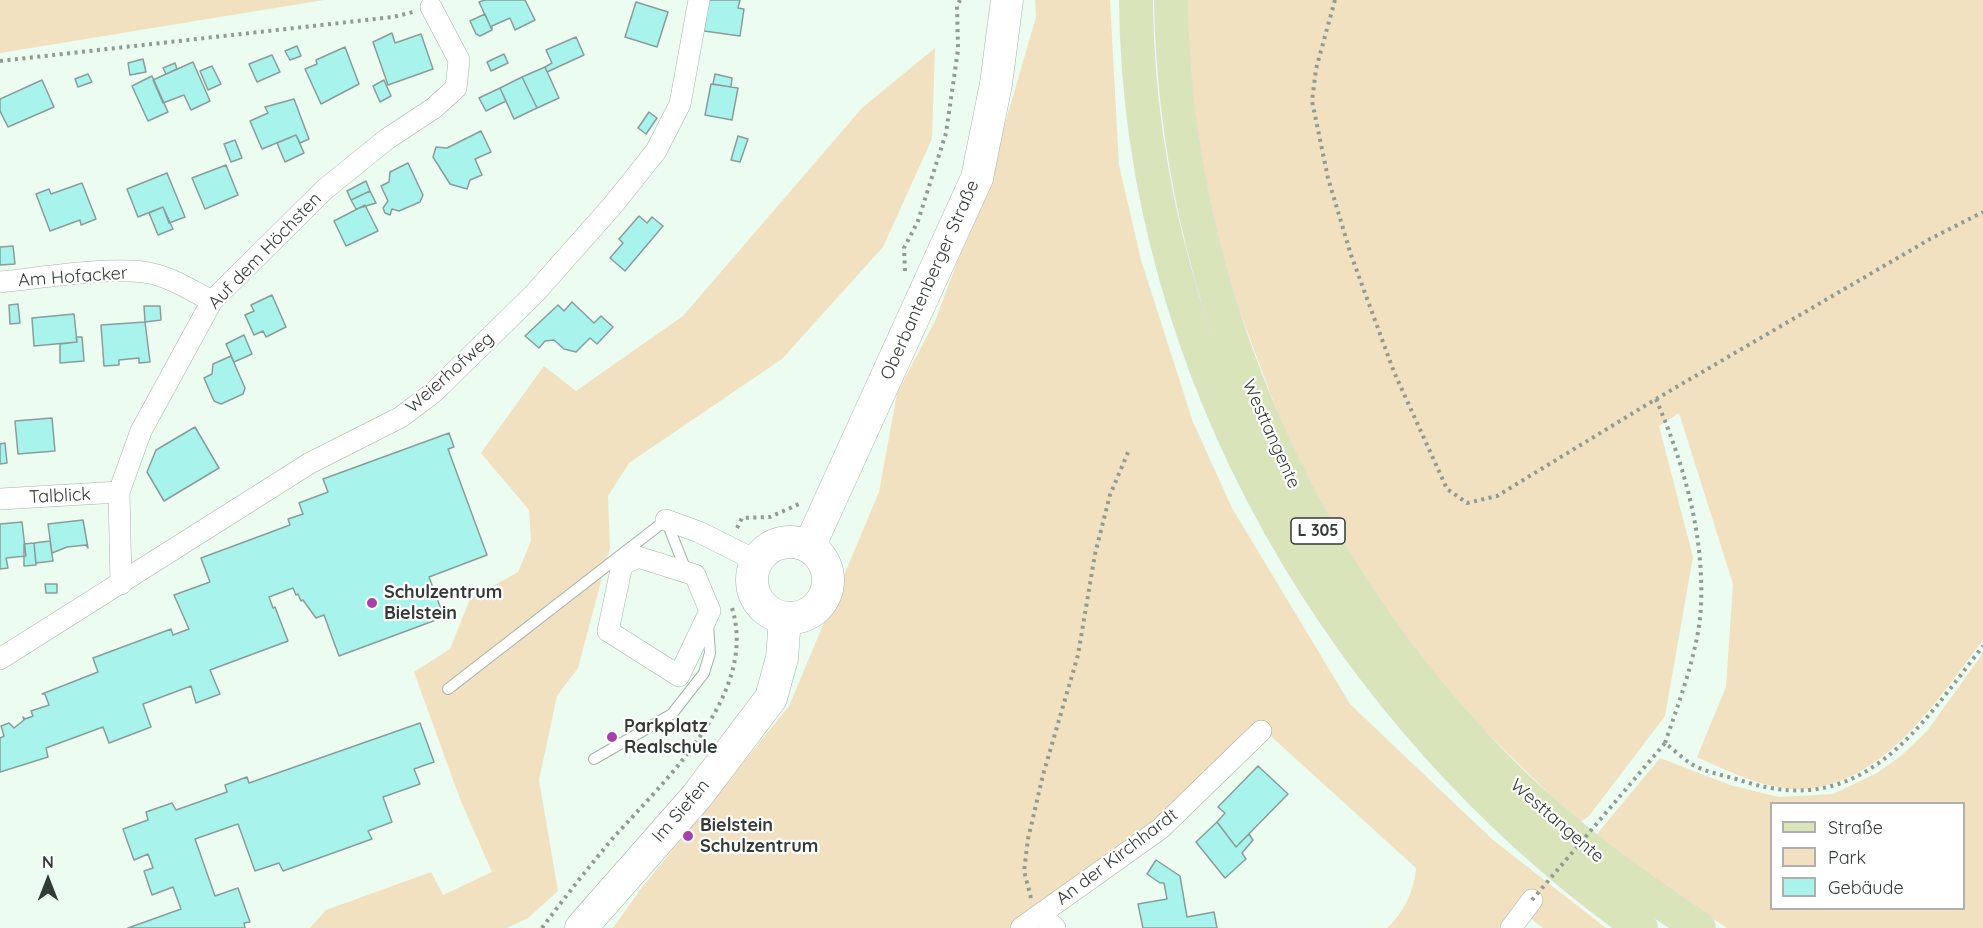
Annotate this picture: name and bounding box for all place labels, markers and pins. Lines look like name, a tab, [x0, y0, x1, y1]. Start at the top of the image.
place label: Schulzentrum Bielstein	[384, 582, 502, 624]
marker: Schulzentrum Bielstein	[365, 596, 379, 610]
place label: Parkplatz Realschule	[624, 716, 718, 758]
marker: Parkplatz Realschule	[605, 730, 619, 744]
place label: Bielstein Schulzentrum	[700, 815, 818, 858]
marker: Bielstein Schulzentrum	[681, 829, 695, 843]

